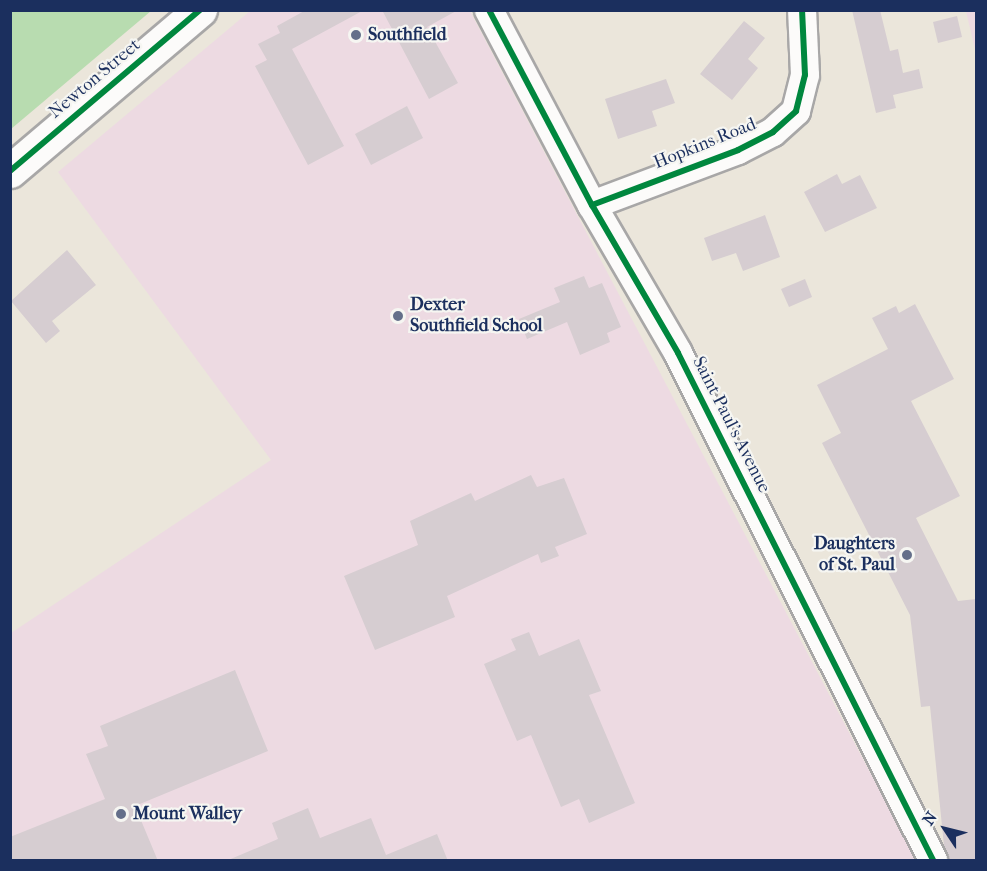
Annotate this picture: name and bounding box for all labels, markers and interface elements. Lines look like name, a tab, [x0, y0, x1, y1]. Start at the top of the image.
place label: Southfield	[368, 24, 446, 46]
marker: Southfield	[349, 28, 363, 42]
street label: Newton Street	[45, 34, 145, 124]
street label: Hopkins Road	[651, 114, 759, 174]
place label: Dexter Southfield School	[410, 295, 543, 338]
marker: Dexter Southfield School	[391, 309, 405, 323]
street label: Saint Paul's Avenue	[687, 353, 775, 497]
place label: Daughters of St. Paul	[814, 534, 895, 576]
marker: Daughters of St. Paul	[900, 548, 914, 562]
north arrow	[915, 799, 975, 859]
place label: Mount Walley	[133, 803, 242, 825]
marker: Mount Walley	[114, 807, 128, 821]
text: N	[919, 808, 941, 829]

